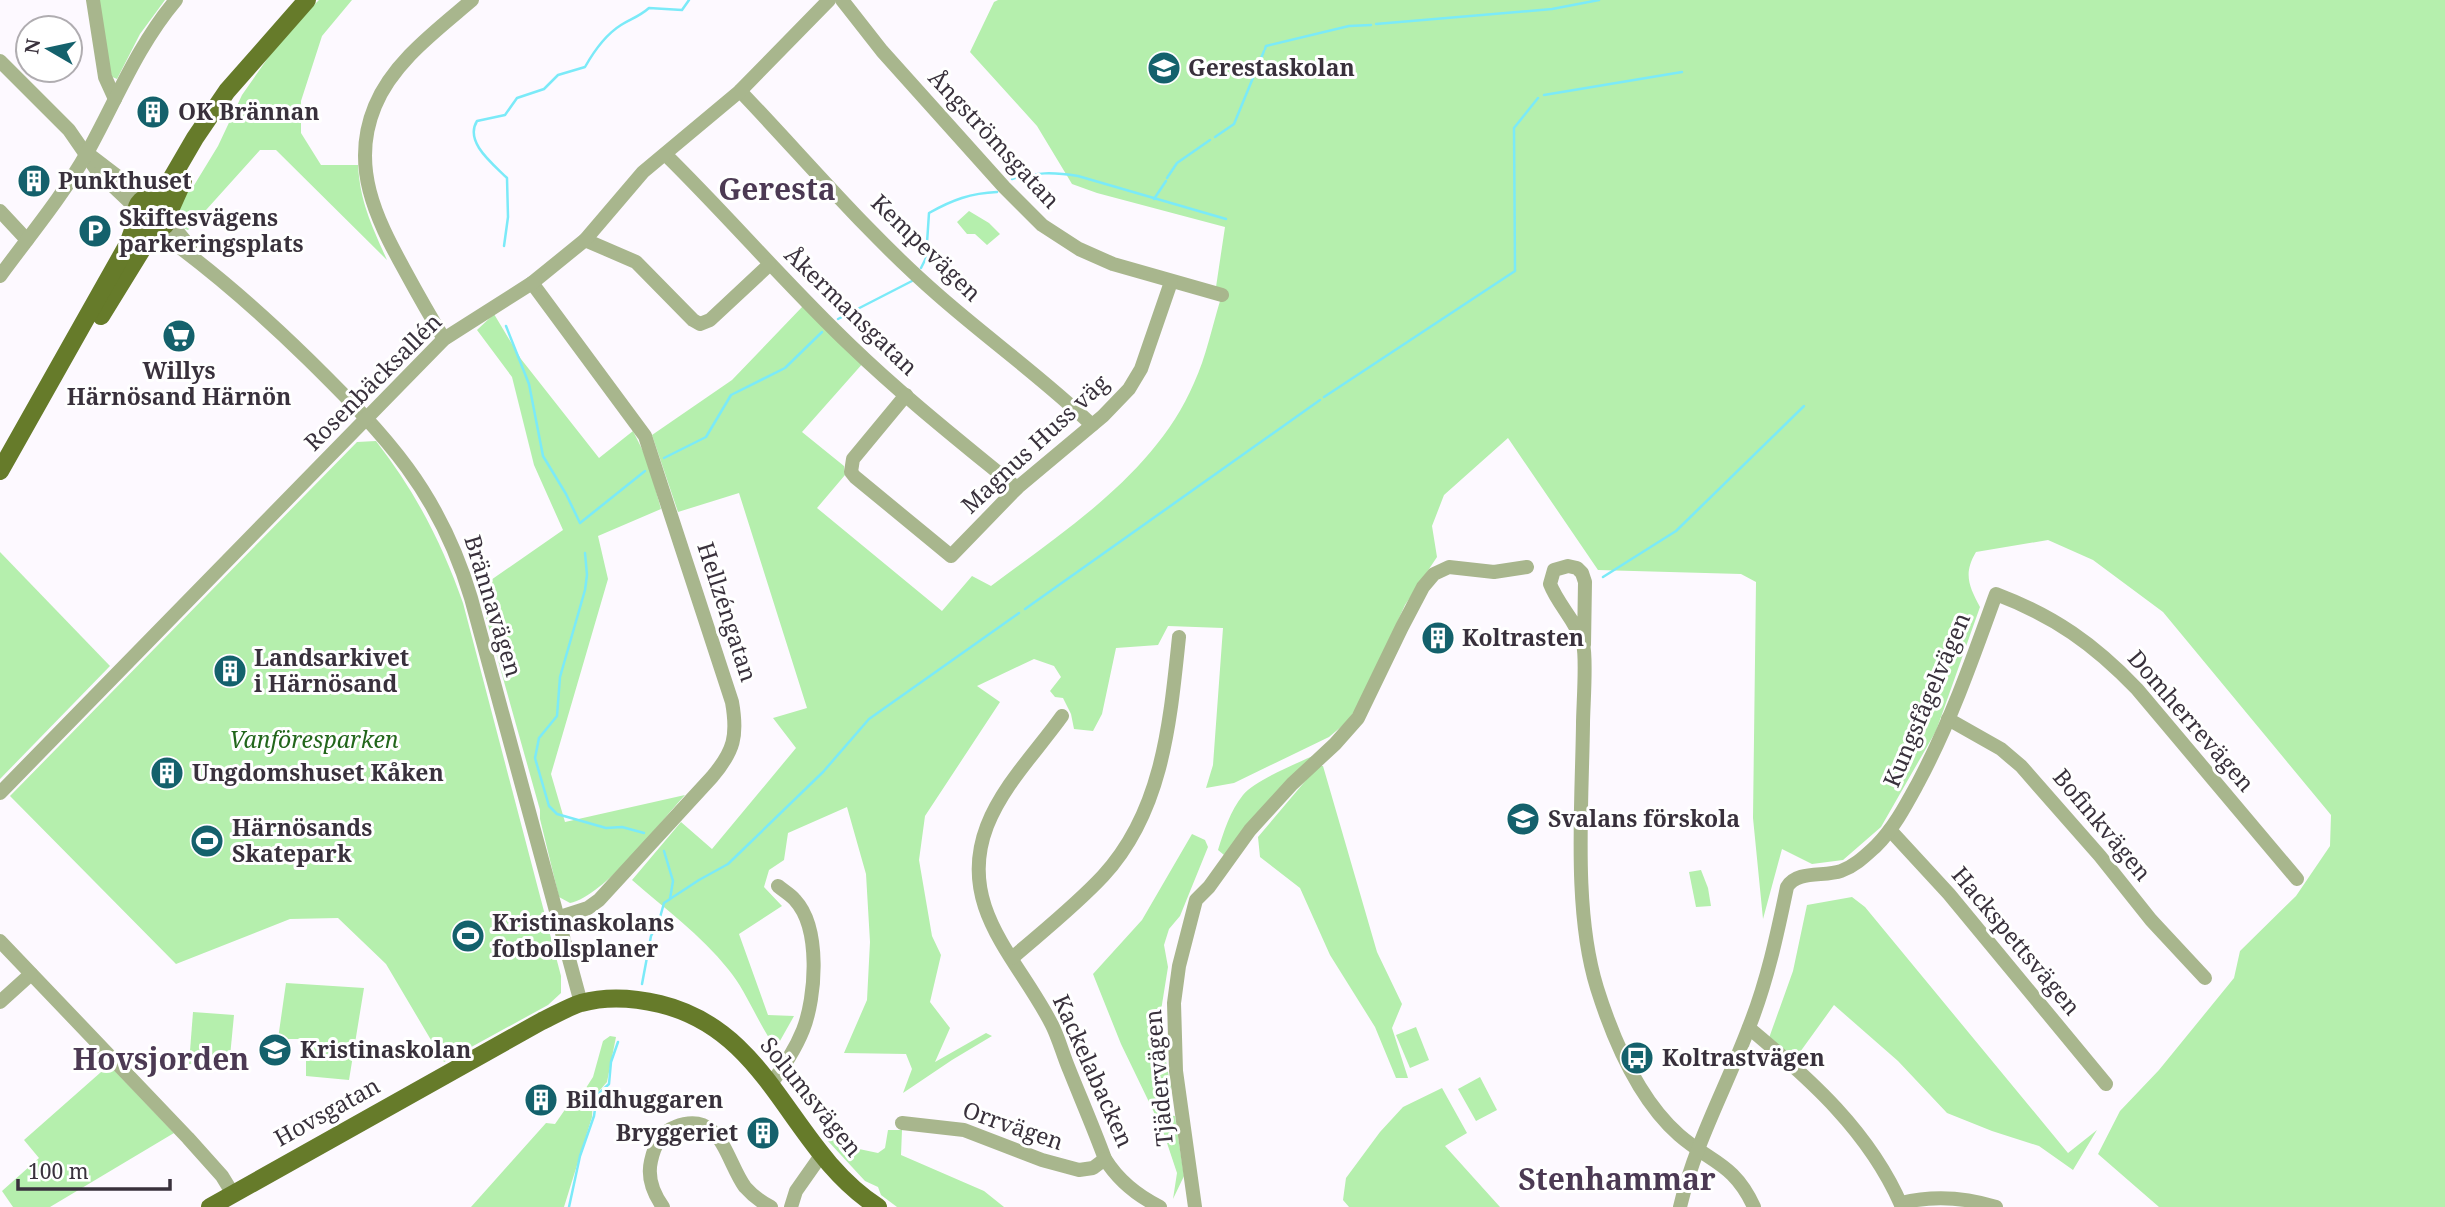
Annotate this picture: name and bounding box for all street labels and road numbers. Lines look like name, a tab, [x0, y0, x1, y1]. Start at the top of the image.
street label: Ångströmsgatan	[922, 62, 1068, 215]
street label: Kempevägen	[865, 186, 989, 308]
street label: Åkermansgatan	[778, 239, 925, 382]
street label: Rosenbäcksallén	[296, 305, 448, 457]
street label: Magnus Huss väg	[954, 366, 1115, 520]
street label: Brännavägen	[457, 531, 531, 681]
street label: Hellzéngatan	[690, 538, 766, 686]
street label: Kungsfågelvägen	[1875, 607, 1977, 792]
street label: Domherrevägen	[2121, 643, 2262, 798]
street label: Bofinkvägen	[2046, 761, 2159, 887]
street label: Hackspettsvägen	[1945, 859, 2089, 1022]
street label: Kackelabacken	[1046, 989, 1142, 1152]
street label: Tjädervägen	[1136, 1008, 1180, 1148]
street label: Solumsvägen	[754, 1030, 870, 1163]
street label: Hovsgatan	[268, 1069, 385, 1153]
street label: Orrvägen	[959, 1093, 1068, 1157]

